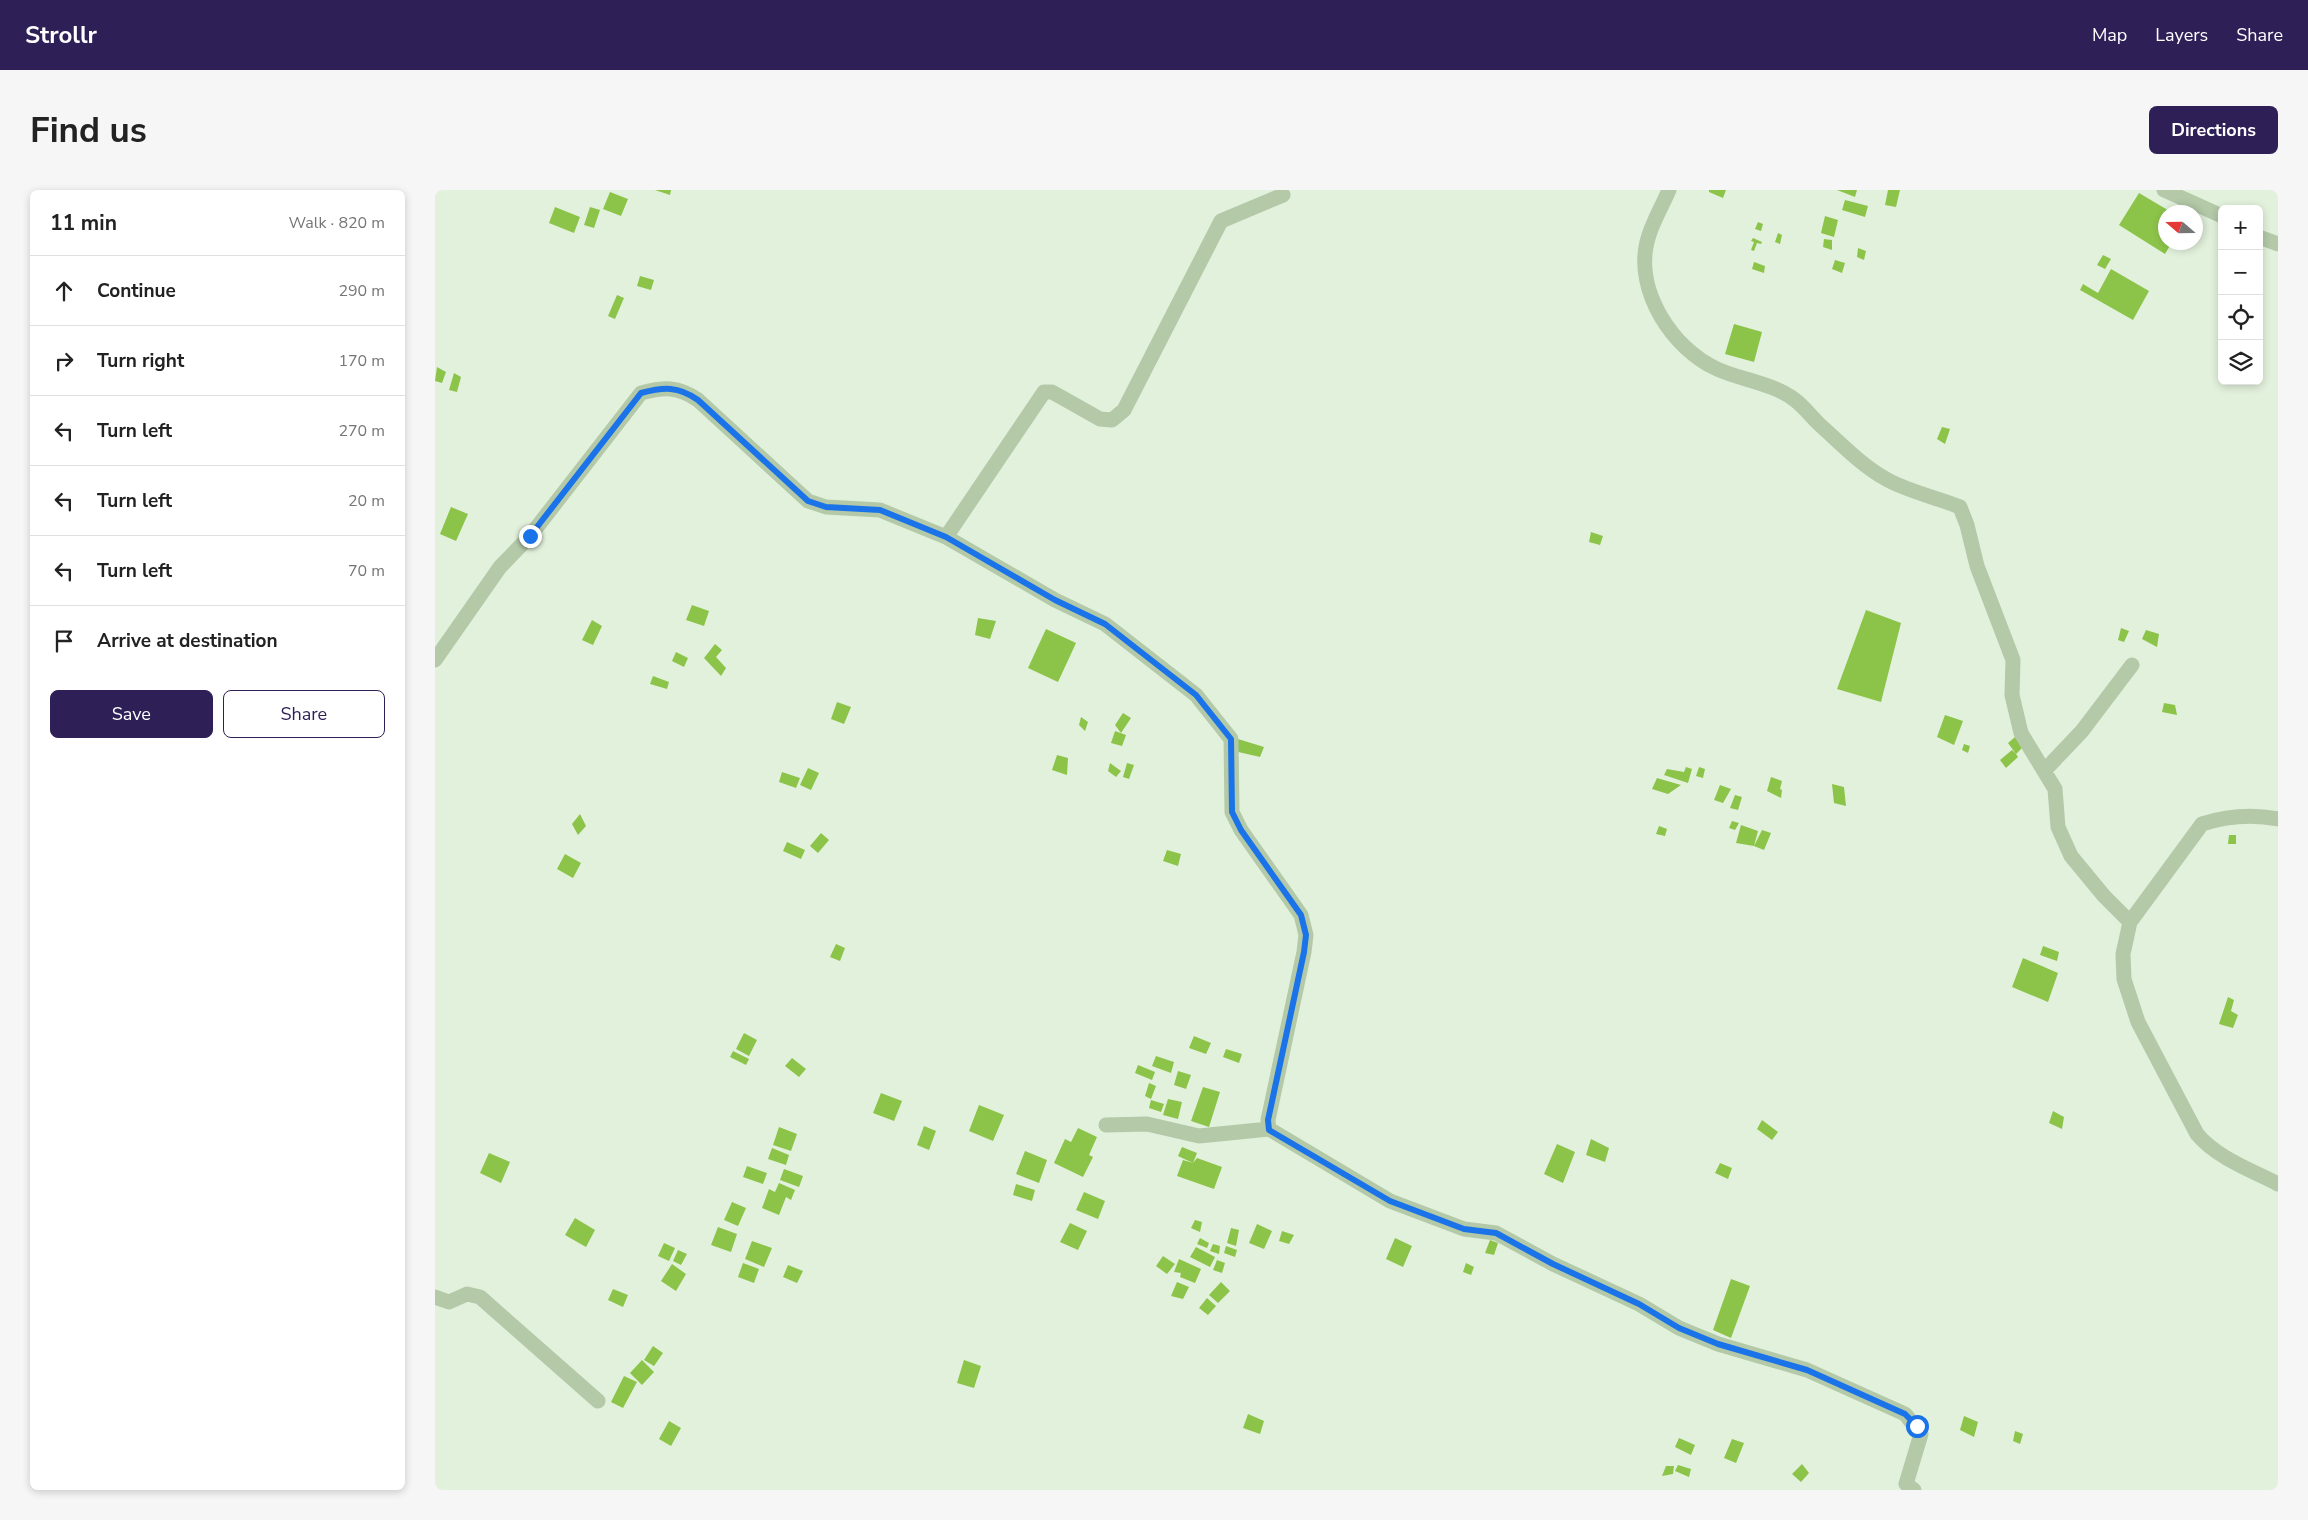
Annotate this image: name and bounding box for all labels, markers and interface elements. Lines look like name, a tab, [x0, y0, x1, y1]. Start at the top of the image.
text: Strollr	[25, 19, 97, 51]
text: Map	[2092, 23, 2127, 47]
text: Layers	[2155, 23, 2208, 47]
text: Share	[2236, 23, 2283, 47]
button: Directions	[2149, 106, 2278, 154]
text: Find us	[30, 107, 147, 154]
north arrow	[2158, 205, 2203, 250]
map controls	[2218, 205, 2263, 385]
button: +	[2218, 205, 2263, 250]
text: 11 min	[50, 209, 117, 237]
text: Walk · 820 m	[289, 212, 385, 234]
button: −	[2218, 250, 2263, 295]
icon: ahead	[50, 277, 78, 305]
text: Continue	[97, 278, 176, 304]
text: 290 m	[338, 280, 385, 302]
button: locate	[2218, 295, 2263, 340]
button: layers	[2218, 340, 2263, 385]
icon: right	[50, 347, 78, 375]
text: Turn right	[97, 348, 184, 374]
text: 170 m	[338, 350, 385, 372]
icon: left	[50, 417, 78, 445]
text: Turn left	[97, 418, 172, 444]
text: 270 m	[338, 420, 385, 442]
icon: left	[50, 487, 78, 515]
text: Turn left	[97, 488, 172, 514]
text: 20 m	[348, 490, 385, 512]
route end	[519, 525, 542, 548]
icon: left	[50, 557, 78, 585]
text: Turn left	[97, 558, 172, 584]
text: 70 m	[348, 560, 385, 582]
icon: arrive	[50, 627, 78, 655]
text: Arrive at destination	[97, 628, 278, 654]
button: Save	[50, 690, 213, 738]
button: Share	[223, 690, 385, 738]
route start	[1906, 1415, 1929, 1438]

